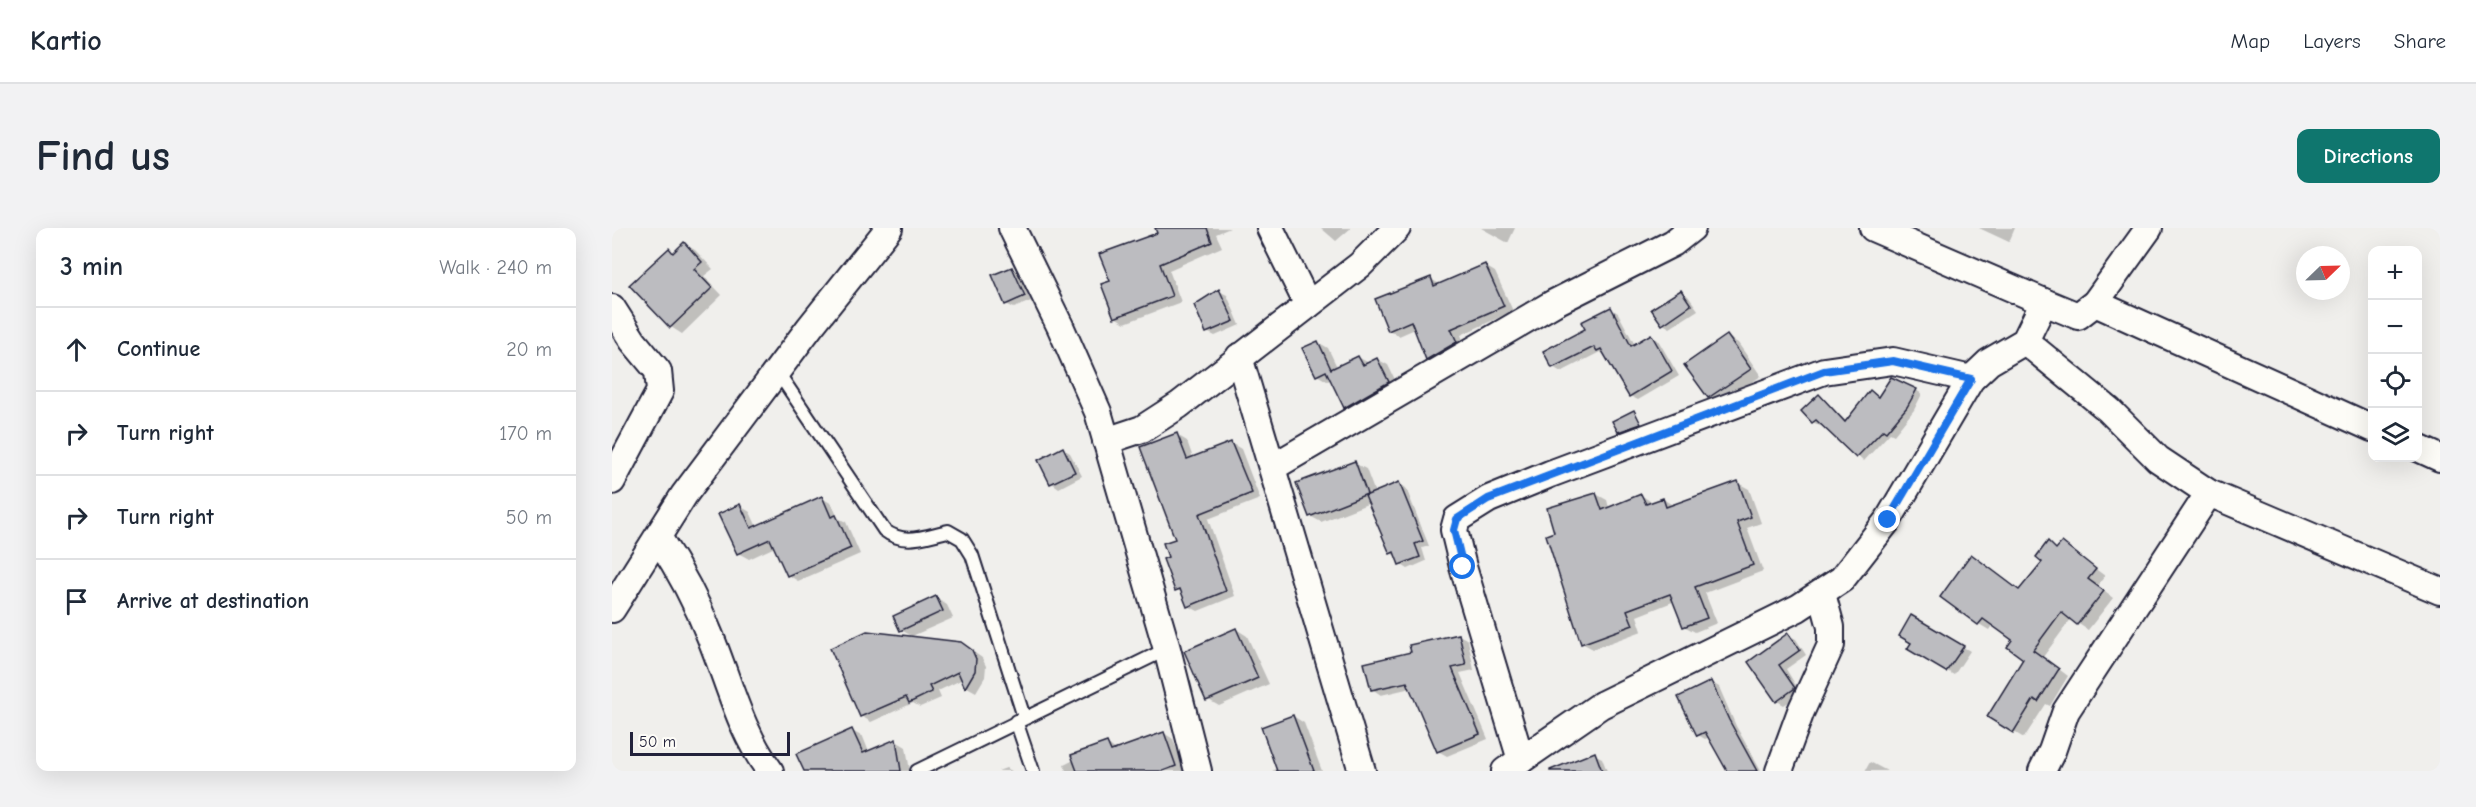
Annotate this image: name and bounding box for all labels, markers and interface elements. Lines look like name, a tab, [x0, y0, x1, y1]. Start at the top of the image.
text: Kartio	[30, 25, 102, 57]
text: Map	[2231, 29, 2270, 53]
text: Layers	[2303, 29, 2361, 53]
text: Share	[2394, 29, 2446, 53]
button: Directions	[2297, 129, 2440, 183]
text: Find us	[36, 132, 170, 181]
north arrow	[2296, 246, 2350, 300]
map controls	[2368, 246, 2422, 462]
button: +	[2368, 246, 2422, 300]
text: 3 min	[60, 252, 123, 282]
text: Walk · 240 m	[439, 256, 552, 279]
button: −	[2368, 300, 2422, 354]
icon: ahead	[60, 333, 93, 366]
text: Continue	[117, 336, 200, 362]
text: 20 m	[506, 338, 552, 361]
button: locate	[2368, 354, 2422, 408]
button: layers	[2368, 408, 2422, 462]
icon: right	[60, 417, 93, 450]
text: Turn right	[117, 420, 214, 446]
text: 170 m	[499, 422, 552, 445]
icon: right	[60, 501, 93, 534]
text: Turn right	[117, 504, 214, 530]
text: 50 m	[506, 506, 552, 529]
route end	[1874, 506, 1900, 532]
route start	[1449, 553, 1475, 579]
icon: arrive	[60, 585, 93, 618]
text: Arrive at destination	[117, 588, 309, 614]
scale bar	[630, 729, 790, 756]
text: 50 m	[639, 733, 676, 751]

